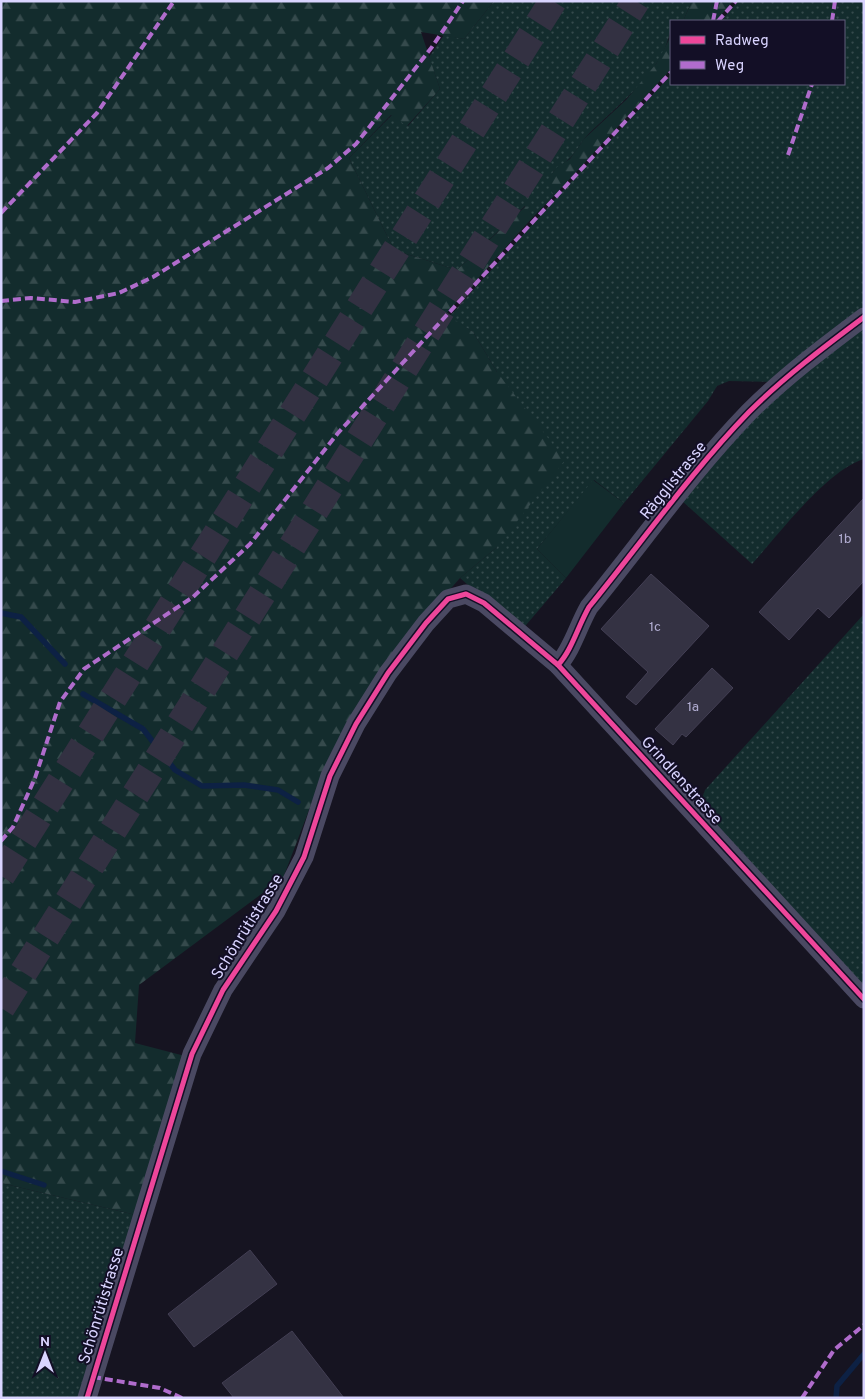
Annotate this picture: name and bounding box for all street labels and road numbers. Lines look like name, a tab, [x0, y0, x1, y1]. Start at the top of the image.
street label: Rägglistrasse	[636, 438, 712, 524]
street label: Grindlenstrasse	[636, 733, 726, 829]
street label: Schönrütistrasse	[208, 871, 288, 983]
street label: Schönrütistrasse	[75, 1245, 129, 1367]

